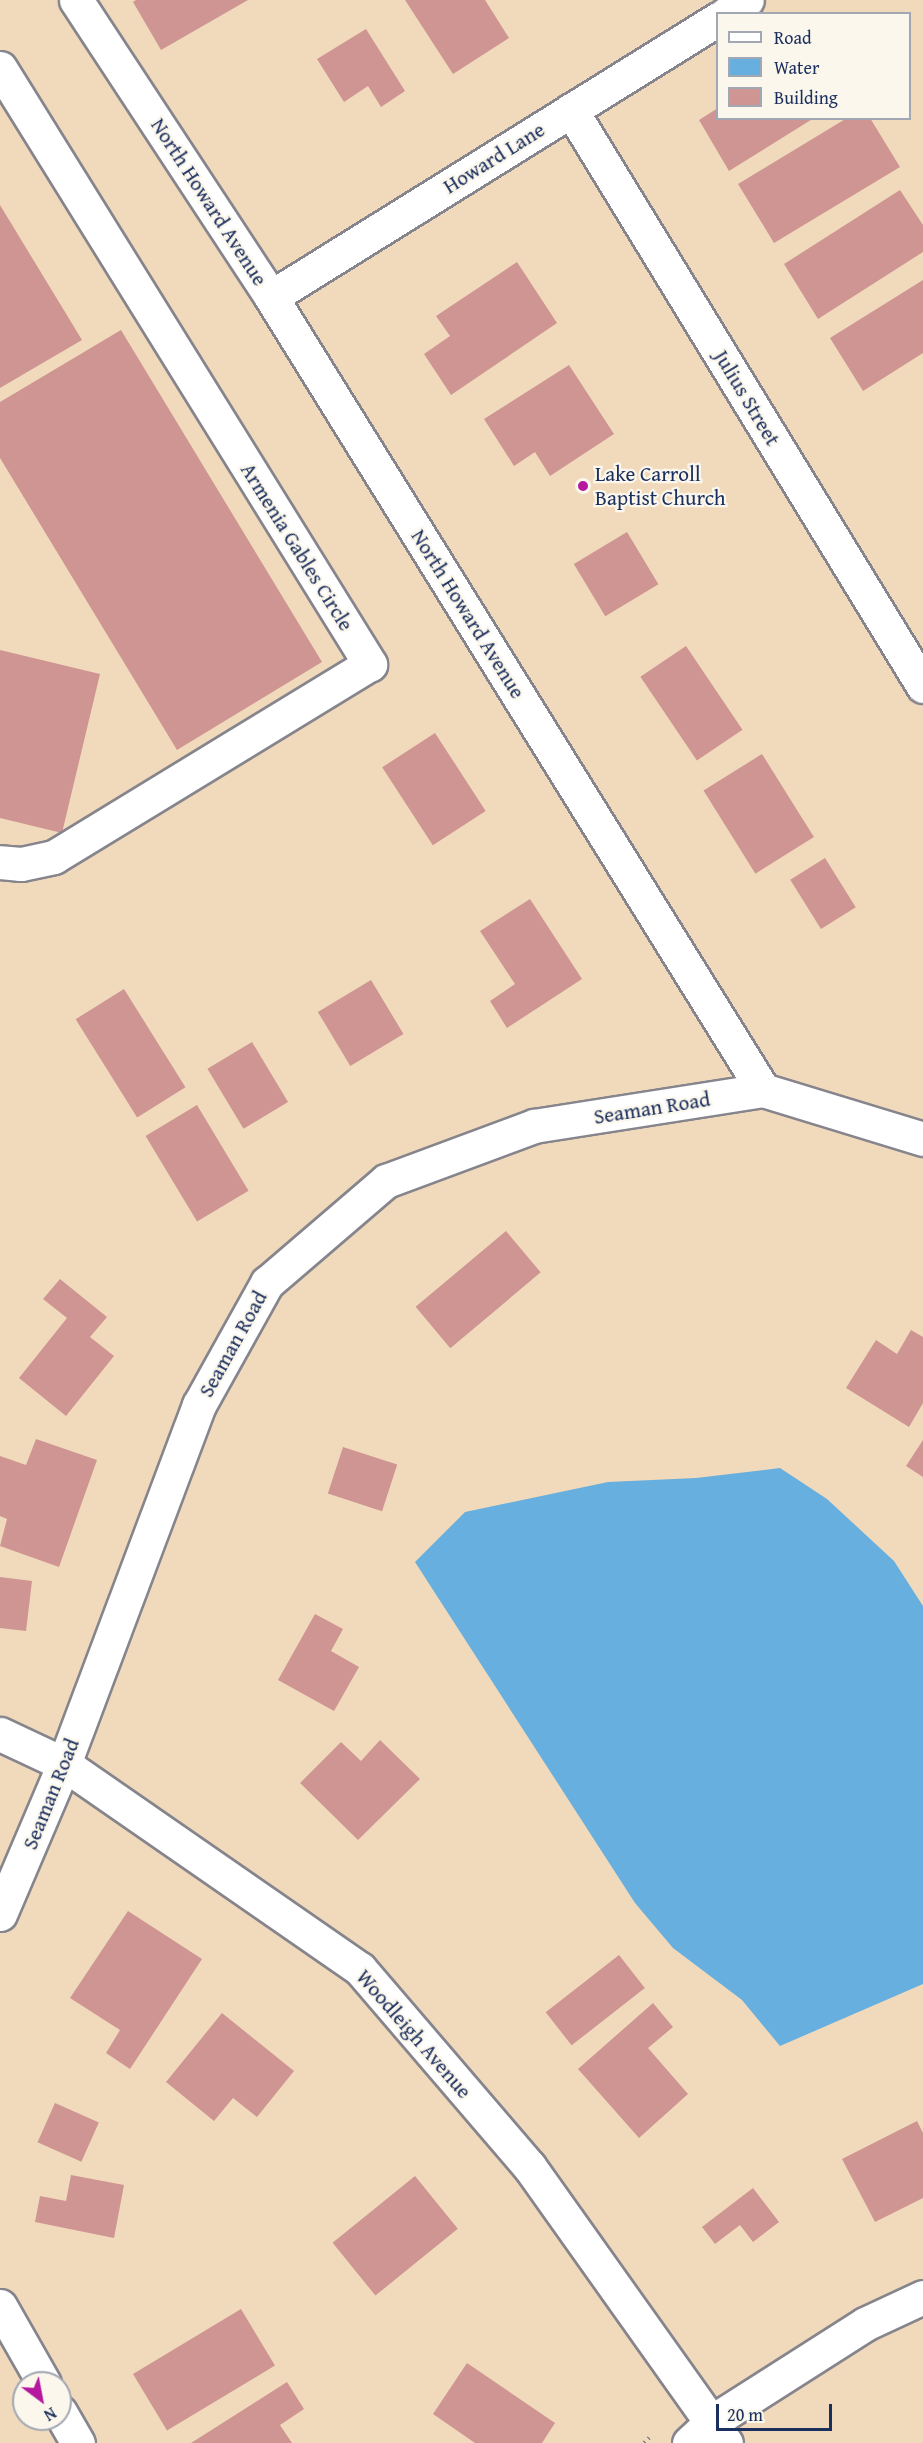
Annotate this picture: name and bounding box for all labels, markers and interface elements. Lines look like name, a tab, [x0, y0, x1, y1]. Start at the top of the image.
legend	[716, 12, 911, 120]
text: Road	[774, 24, 812, 51]
text: Water	[774, 54, 819, 81]
text: Building	[774, 84, 838, 111]
street label: North Howard Avenue	[145, 114, 273, 290]
street label: Howard Lane	[439, 117, 549, 199]
street label: Julius Street	[709, 346, 785, 450]
street label: Armenia Gables Circle	[235, 459, 359, 635]
place label: Lake Carroll Baptist Church	[595, 461, 726, 511]
marker: Lake Carroll Baptist Church	[576, 479, 590, 493]
street label: North Howard Avenue	[406, 525, 530, 703]
street label: Seaman Road	[592, 1086, 712, 1130]
street label: Seaman Road	[194, 1287, 272, 1401]
street label: Seaman Road	[17, 1735, 85, 1853]
street label: Woodleigh Avenue	[351, 1964, 477, 2104]
north arrow	[12, 2371, 72, 2431]
scale bar	[719, 2392, 834, 2430]
text: 20 m	[727, 2401, 763, 2428]
text: N	[40, 2402, 61, 2428]

